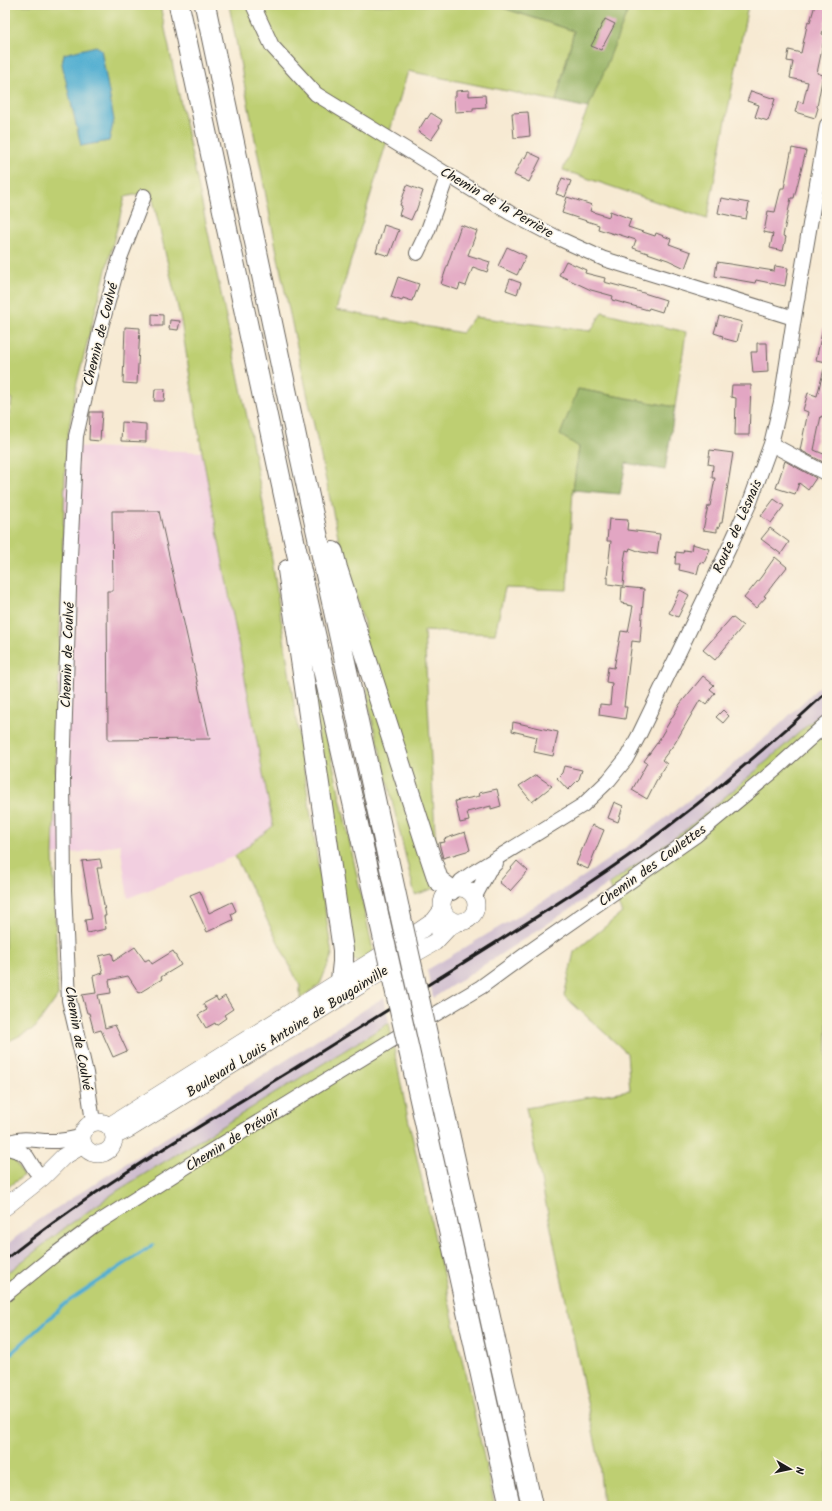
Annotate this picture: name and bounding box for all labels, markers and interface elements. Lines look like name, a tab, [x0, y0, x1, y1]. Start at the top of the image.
street label: Chemin de la Perrière	[436, 161, 558, 245]
street label: Chemin de Coulvé	[78, 280, 125, 388]
street label: Route de Lèsnais	[707, 476, 768, 577]
street label: Chemin de Coulvé	[55, 601, 81, 708]
street label: Chemin des Coulettes	[594, 819, 711, 913]
street label: Boulevard Louis Antoine de Bougainville	[182, 960, 394, 1103]
street label: Chemin de Coulvé	[58, 984, 98, 1093]
street label: Chemin de Prévoir	[181, 1101, 285, 1178]
north arrow	[770, 1449, 810, 1489]
text: N	[789, 1466, 808, 1475]

